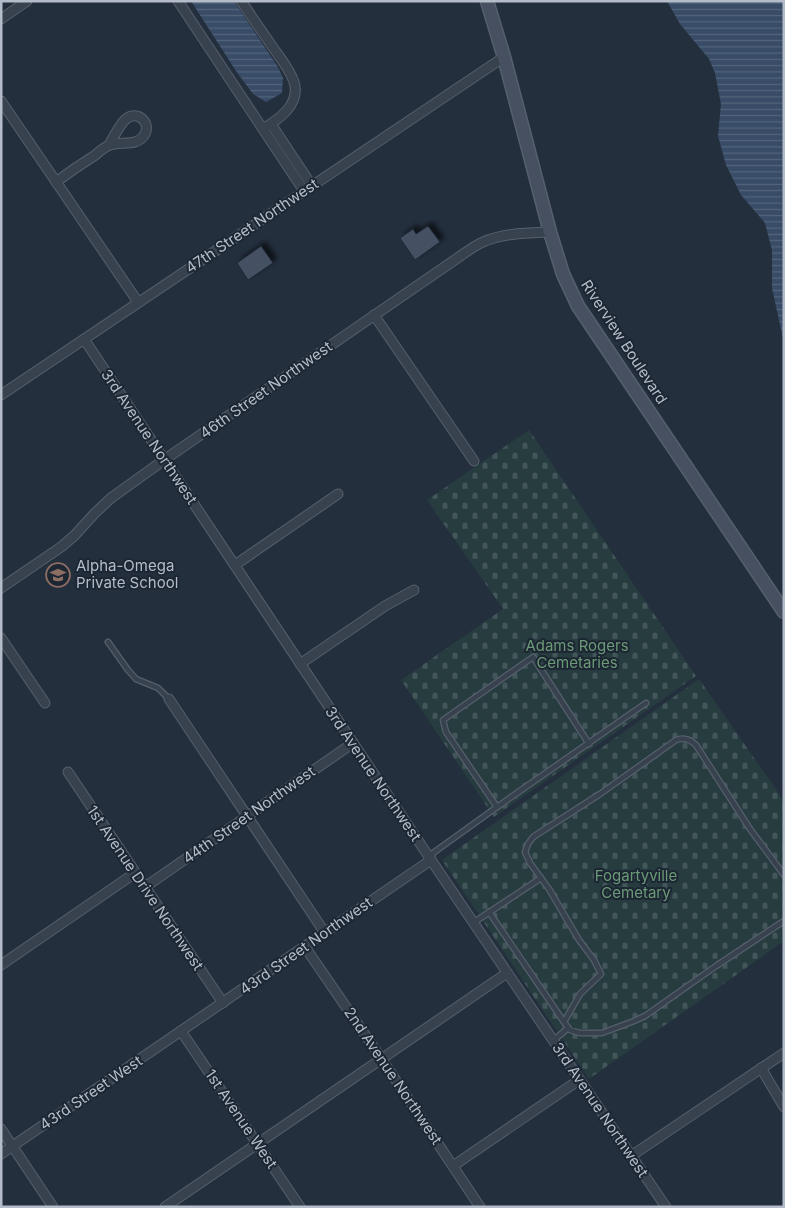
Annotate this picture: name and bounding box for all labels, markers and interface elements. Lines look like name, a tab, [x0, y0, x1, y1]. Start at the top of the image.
street label: 47th Street Northwest	[182, 174, 322, 277]
street label: Riverview Boulevard	[577, 276, 672, 407]
street label: 46th Street Northwest	[196, 337, 336, 442]
street label: 3rd Avenue Northwest	[97, 366, 202, 508]
place label: Alpha-Omega Private School	[76, 556, 178, 592]
school or university icon: Alpha-Omega Private School	[45, 562, 71, 588]
park label: Adams Rogers Cemetaries	[525, 636, 629, 672]
street label: 3rd Avenue Northwest	[321, 703, 426, 845]
street label: 44th Street Northwest	[179, 762, 319, 868]
street label: 1st Avenue Drive Northwest	[83, 802, 208, 974]
park label: Fogartyville Cemetary	[595, 866, 677, 902]
street label: 43rd Street Northwest	[236, 892, 376, 999]
street label: 2nd Avenue Northwest	[340, 1003, 447, 1148]
street label: 3rd Avenue Northwest	[548, 1039, 653, 1181]
street label: 43rd Street West	[36, 1051, 146, 1134]
street label: 1st Avenue West	[201, 1065, 282, 1172]

